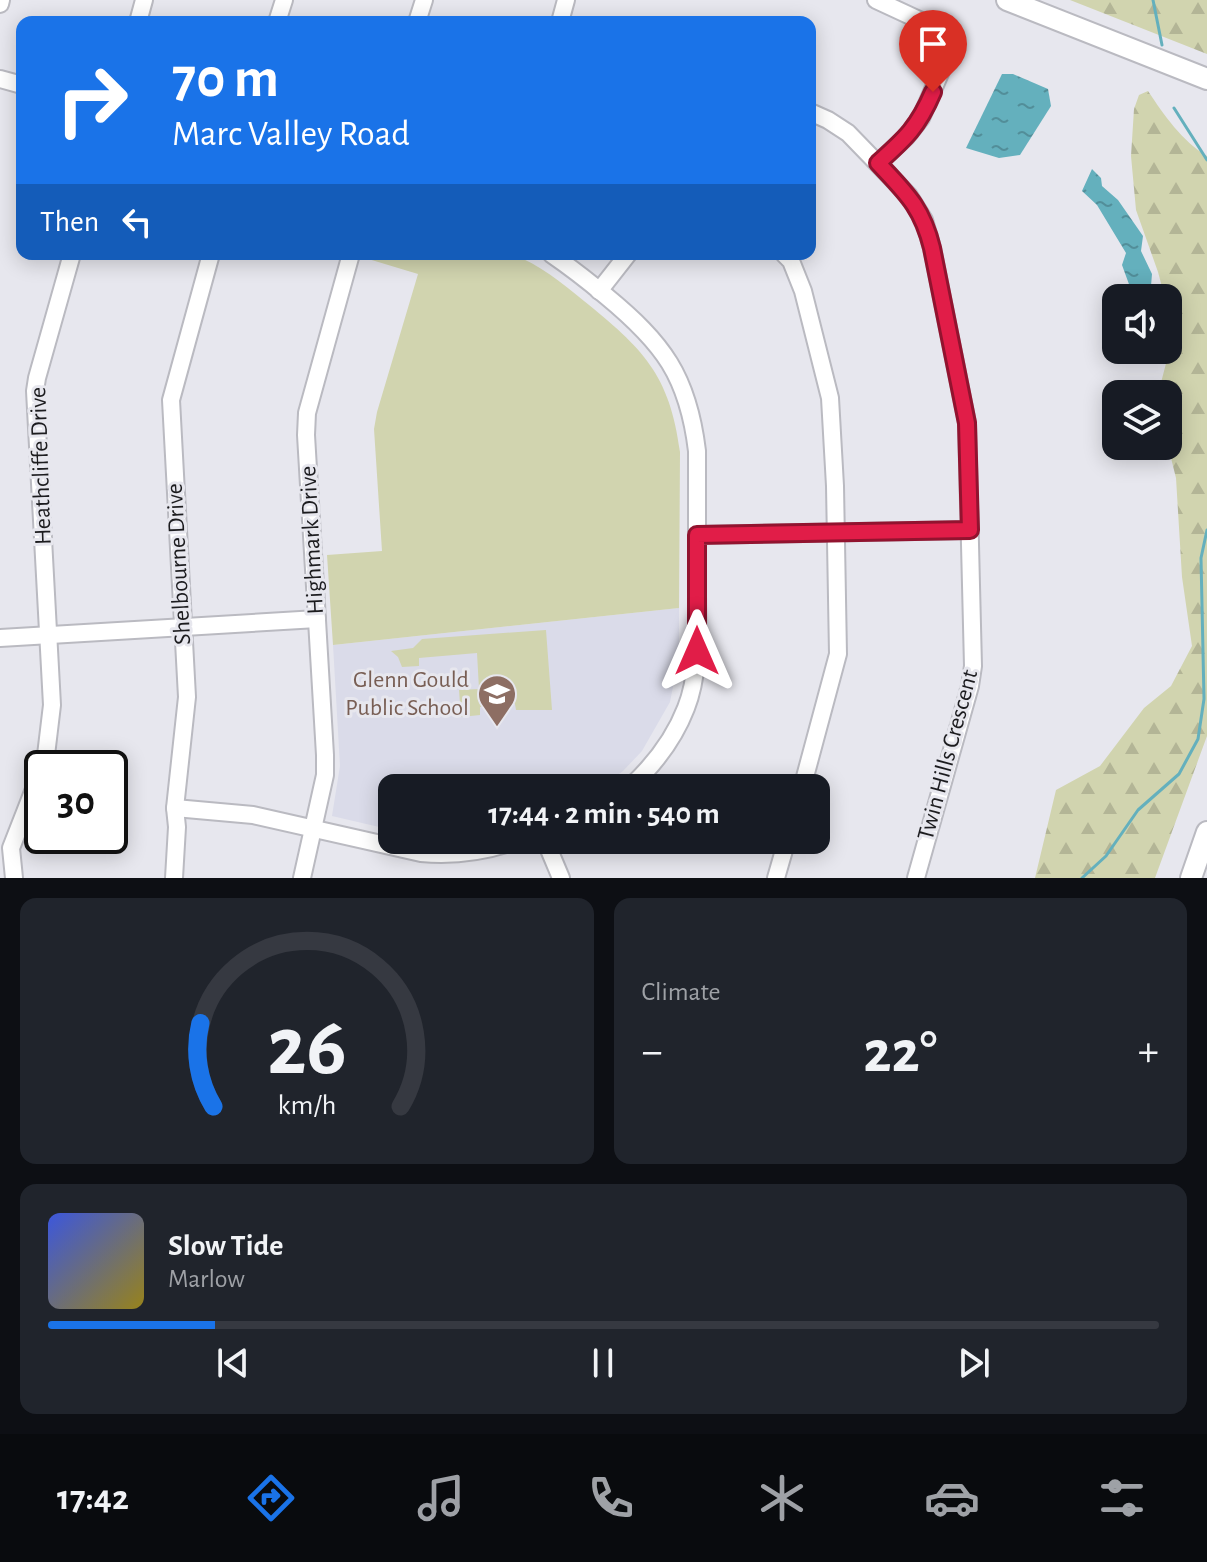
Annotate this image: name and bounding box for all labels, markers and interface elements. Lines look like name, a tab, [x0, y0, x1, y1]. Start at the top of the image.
pin	[899, 10, 967, 92]
icon: arrive	[911, 22, 955, 66]
icon: right	[40, 48, 144, 152]
text: 70 m	[172, 51, 279, 107]
text: Marc Valley Road	[172, 116, 410, 152]
icon: left	[115, 200, 159, 244]
text: Then	[40, 207, 99, 237]
map controls	[1102, 284, 1182, 460]
button: sound	[1102, 284, 1182, 364]
button: layers	[1102, 380, 1182, 460]
street label: Heathcliffe Drive	[26, 387, 56, 545]
street label: Highmark Drive	[296, 465, 328, 615]
street label: Shelbourne Drive	[163, 483, 195, 645]
position arrow	[655, 609, 739, 693]
street label: Twin Hills Crescent	[914, 667, 982, 843]
place label: Glenn Gould Public School	[345, 668, 469, 720]
school or university icon: Glenn Gould Public School	[476, 673, 518, 728]
speed limit sign: 30	[24, 750, 128, 854]
text: 17:44 · 2 min · 540 m	[488, 799, 720, 829]
text: Climate	[642, 979, 720, 1005]
text: 26	[267, 1006, 346, 1090]
text: 22°	[863, 1023, 937, 1083]
text: −	[642, 1030, 663, 1074]
text: +	[1138, 1030, 1159, 1074]
text: km/h	[277, 1091, 336, 1120]
text: Slow Tide	[168, 1231, 283, 1261]
text: Marlow	[168, 1266, 245, 1292]
icon: previous	[211, 1341, 255, 1385]
icon: pause	[581, 1341, 625, 1385]
icon: next	[952, 1341, 996, 1385]
icon: directions	[243, 1470, 299, 1526]
icon: music	[413, 1470, 469, 1526]
icon: phone	[583, 1470, 639, 1526]
icon: climate	[754, 1470, 810, 1526]
icon: car	[924, 1470, 980, 1526]
icon: filters	[1094, 1470, 1150, 1526]
text: 17:42	[57, 1480, 129, 1516]

